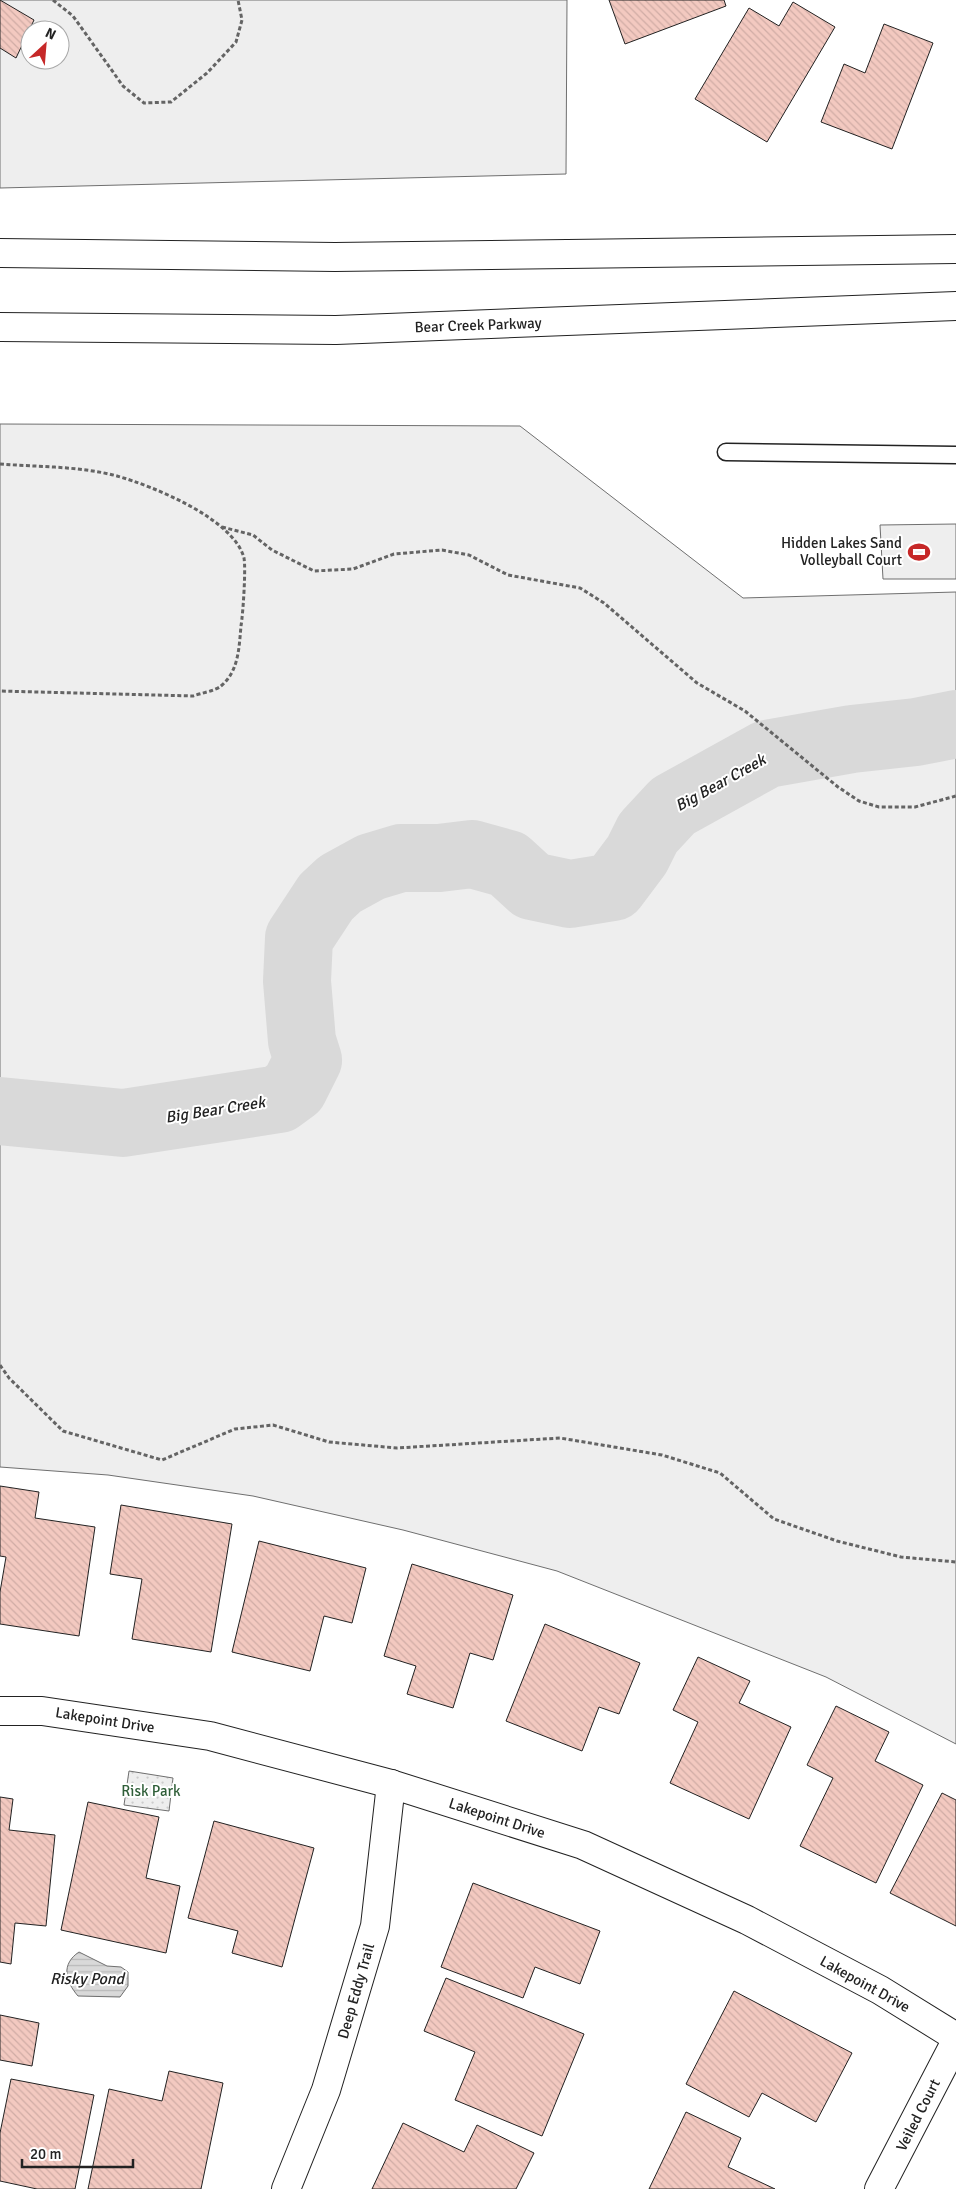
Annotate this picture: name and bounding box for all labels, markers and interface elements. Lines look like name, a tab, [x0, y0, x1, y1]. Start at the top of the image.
north arrow	[20, 20, 70, 70]
text: N	[42, 24, 59, 44]
street label: Bear Creek Parkway	[414, 314, 542, 336]
place label: Hidden Lakes Sand Volleyball Court	[781, 534, 902, 569]
sports icon: Hidden Lakes Sand Volleyball Court	[906, 539, 932, 565]
water label: Big Bear Creek	[672, 749, 771, 816]
water label: Big Bear Creek	[164, 1092, 268, 1128]
street label: Lakepoint Drive	[54, 1703, 156, 1737]
park label: Risk Park	[121, 1782, 181, 1800]
street label: Lakepoint Drive	[447, 1794, 547, 1842]
street label: Deep Eddy Trail	[334, 1941, 378, 2041]
street label: Lakepoint Drive	[817, 1952, 913, 2016]
water label: Risky Pond	[50, 1969, 127, 1989]
street label: Veiled Court	[892, 2076, 944, 2154]
scale bar	[22, 2136, 134, 2168]
text: 20 m	[30, 2145, 61, 2163]

